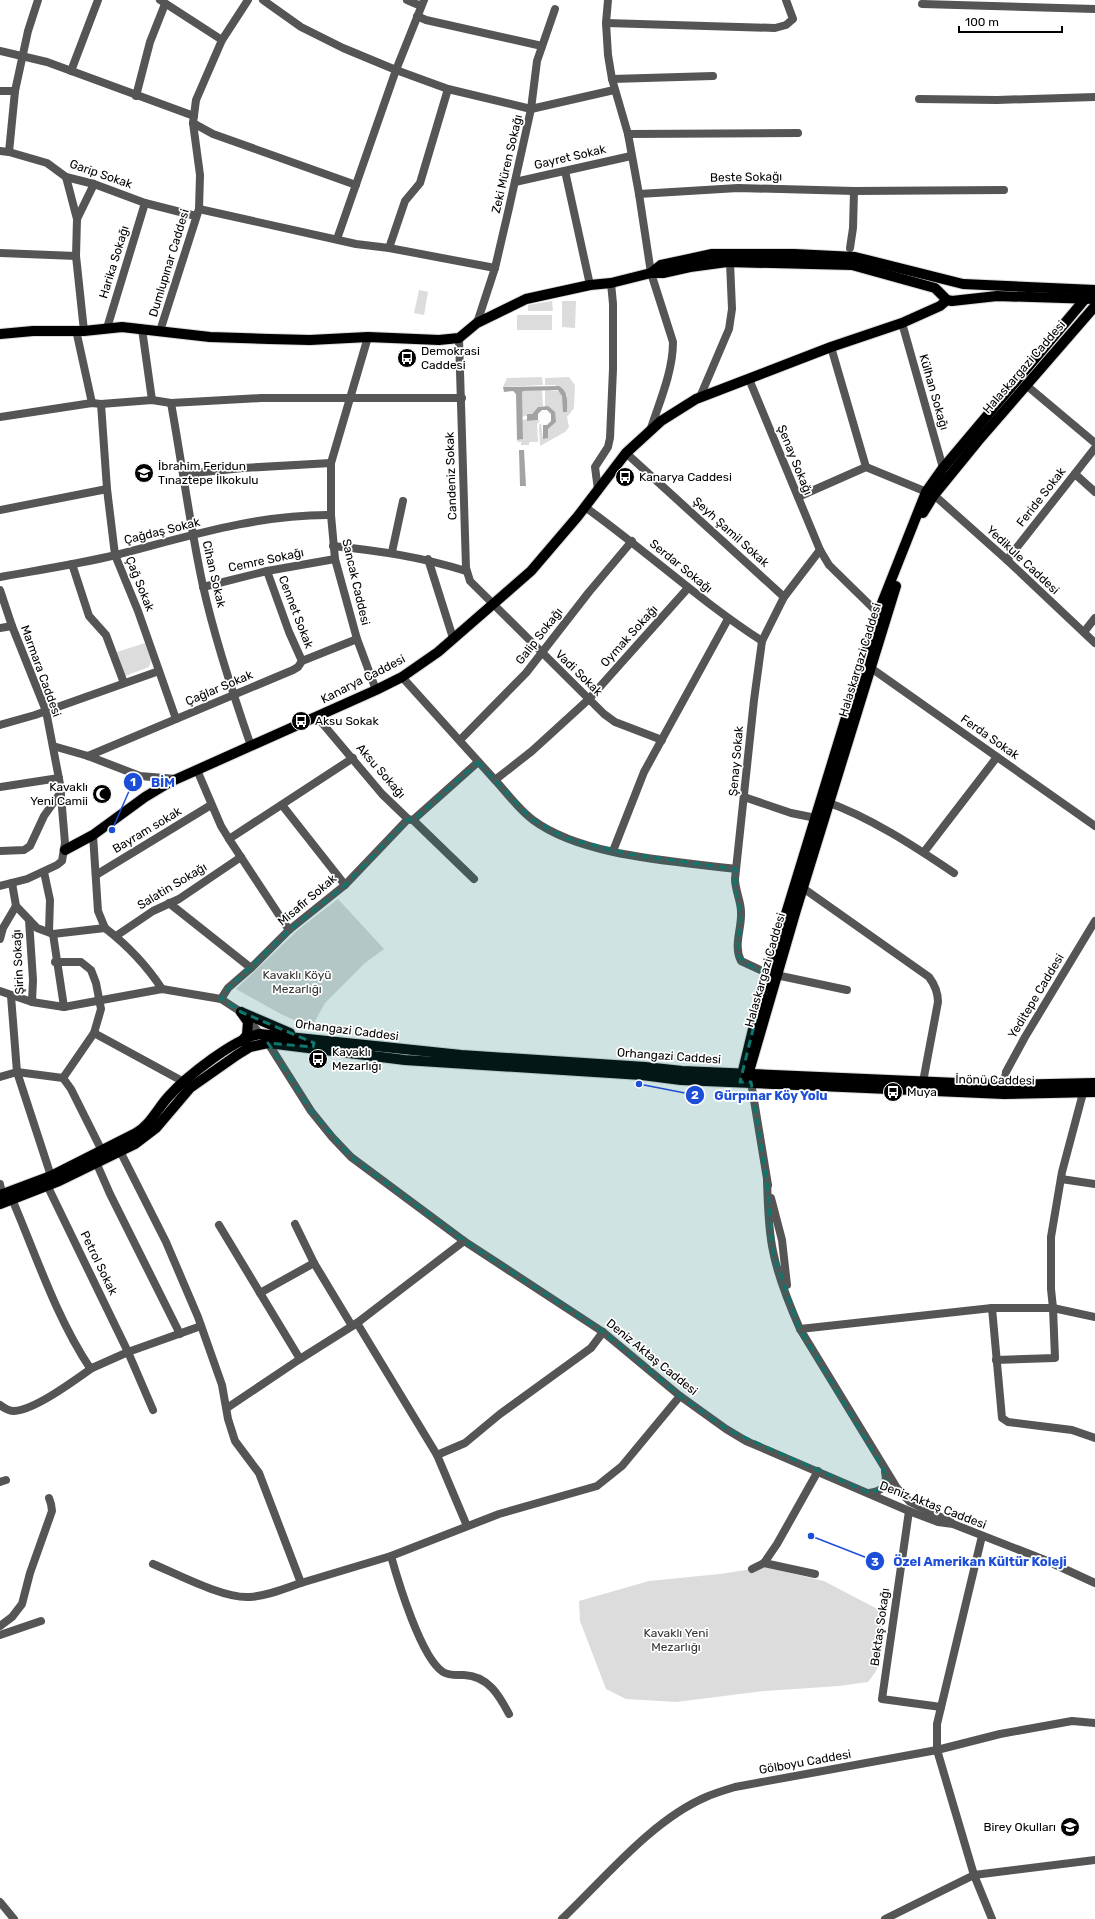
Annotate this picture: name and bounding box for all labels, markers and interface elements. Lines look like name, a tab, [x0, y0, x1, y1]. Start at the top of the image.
scale bar	[959, 8, 1062, 34]
text: 100 m	[965, 15, 999, 29]
street label: Zeki Müren Sokağı	[489, 113, 525, 215]
street label: Gayret Sokak	[533, 142, 608, 172]
street label: Garip Sokak	[68, 157, 135, 192]
street label: Beste Sokağı	[710, 169, 782, 185]
street label: Dumlupınar Caddesi	[146, 207, 192, 319]
street label: Harika Sokağı	[96, 224, 132, 300]
street label: Halaskargazi Caddesi	[980, 318, 1068, 416]
place label: Demokrasi Caddesi	[421, 344, 480, 372]
bus stop icon: Demokrasi Caddesi	[396, 347, 418, 369]
street label: Külhan Sokağı	[916, 352, 952, 432]
street label: Şenay Sokağı	[775, 423, 815, 497]
street label: Candeniz Sokak	[442, 431, 460, 520]
place label: İbrahim Feridun Tınaztepe İlkokulu	[158, 459, 259, 487]
school or university icon: İbrahim Feridun Tınaztepe İlkokulu	[133, 462, 155, 484]
street label: Feride Sokak	[1014, 464, 1069, 529]
bus stop icon: Kanarya Caddesi	[614, 466, 636, 488]
place label: Kanarya Caddesi	[639, 470, 732, 484]
street label: Şeyh Şamil Sokak	[690, 494, 773, 570]
street label: Çağdaş Sokak	[123, 515, 202, 547]
street label: Yedikule Caddesi	[984, 523, 1062, 597]
street label: Serdar Sokağı	[647, 536, 715, 596]
street label: Sancak Caddesi	[339, 537, 373, 627]
street label: Cihan Sokak	[199, 539, 229, 610]
street label: Cemre Sokağı	[227, 545, 305, 575]
street label: Çağ Sokak	[123, 555, 158, 614]
street label: Cennet Sokak	[276, 574, 317, 651]
street label: Halaskargazi Caddesi	[836, 601, 884, 719]
street label: Oymak Sokağı	[598, 602, 660, 670]
street label: Galip Sokağı	[513, 605, 565, 667]
street label: Marmara Caddesi	[18, 623, 64, 719]
street label: Vadi Sokak	[553, 647, 606, 699]
street label: Kanarya Caddesi	[318, 652, 408, 706]
street label: Çağlar Sokak	[183, 667, 256, 708]
bus stop icon: Aksu Sokak	[290, 710, 312, 732]
street label: Ferda Sokak	[958, 712, 1023, 763]
place label: Aksu Sokak	[315, 714, 379, 728]
street label: Şenay Sokak	[726, 725, 746, 797]
street label: Aksu Sokağı	[354, 741, 408, 801]
callout: BİM	[123, 769, 183, 794]
text: 1	[130, 775, 136, 789]
text: BİM	[151, 775, 175, 790]
place label: Kavaklı Yeni Camii	[30, 780, 88, 808]
mosque icon: Kavaklı Yeni Camii	[91, 783, 113, 805]
street label: Bayram sokak	[110, 804, 185, 856]
street label: Salatin Sokağı	[135, 860, 209, 912]
street label: Misafir Sokak	[275, 871, 340, 929]
street label: Halaskargazi Caddesi	[742, 911, 788, 1029]
street label: Şirin Sokağı	[9, 929, 27, 995]
street label: Yeditepe Caddesi	[1005, 951, 1067, 1041]
park label: Kavaklı Köyü Mezarlığı	[263, 968, 331, 996]
street label: Orhangazi Caddesi	[294, 1017, 400, 1043]
place label: Kavaklı Mezarlığı	[332, 1045, 382, 1073]
street label: Orhangazi Caddesi	[616, 1045, 722, 1067]
bus stop icon: Kavaklı Mezarlığı	[307, 1048, 329, 1070]
street label: İnönü Caddesi	[955, 1072, 1035, 1088]
bus stop icon: Muya	[882, 1081, 904, 1103]
callout: Gürpınar Köy Yolu	[685, 1083, 836, 1108]
place label: Muya	[907, 1085, 937, 1099]
text: 2	[691, 1088, 699, 1102]
text: Gürpınar Köy Yolu	[714, 1088, 828, 1103]
street label: Petrol Sokak	[77, 1229, 121, 1298]
street label: Deniz Aktaş Caddesi	[604, 1316, 700, 1398]
street label: Deniz Aktaş Caddesi	[878, 1478, 988, 1532]
callout: Özel Amerikan Kültür Koleji	[865, 1549, 1075, 1574]
text: Özel Amerikan Kültür Koleji	[893, 1554, 1067, 1569]
text: 3	[871, 1555, 879, 1569]
street label: Bektaş Sokağı	[868, 1587, 892, 1667]
park label: Kavaklı Yeni Mezarlığı	[644, 1626, 709, 1654]
street label: Gölboyu Caddesi	[758, 1747, 852, 1777]
school or university icon: Birey Okulları	[1059, 1816, 1081, 1838]
place label: Birey Okulları	[983, 1820, 1056, 1834]

